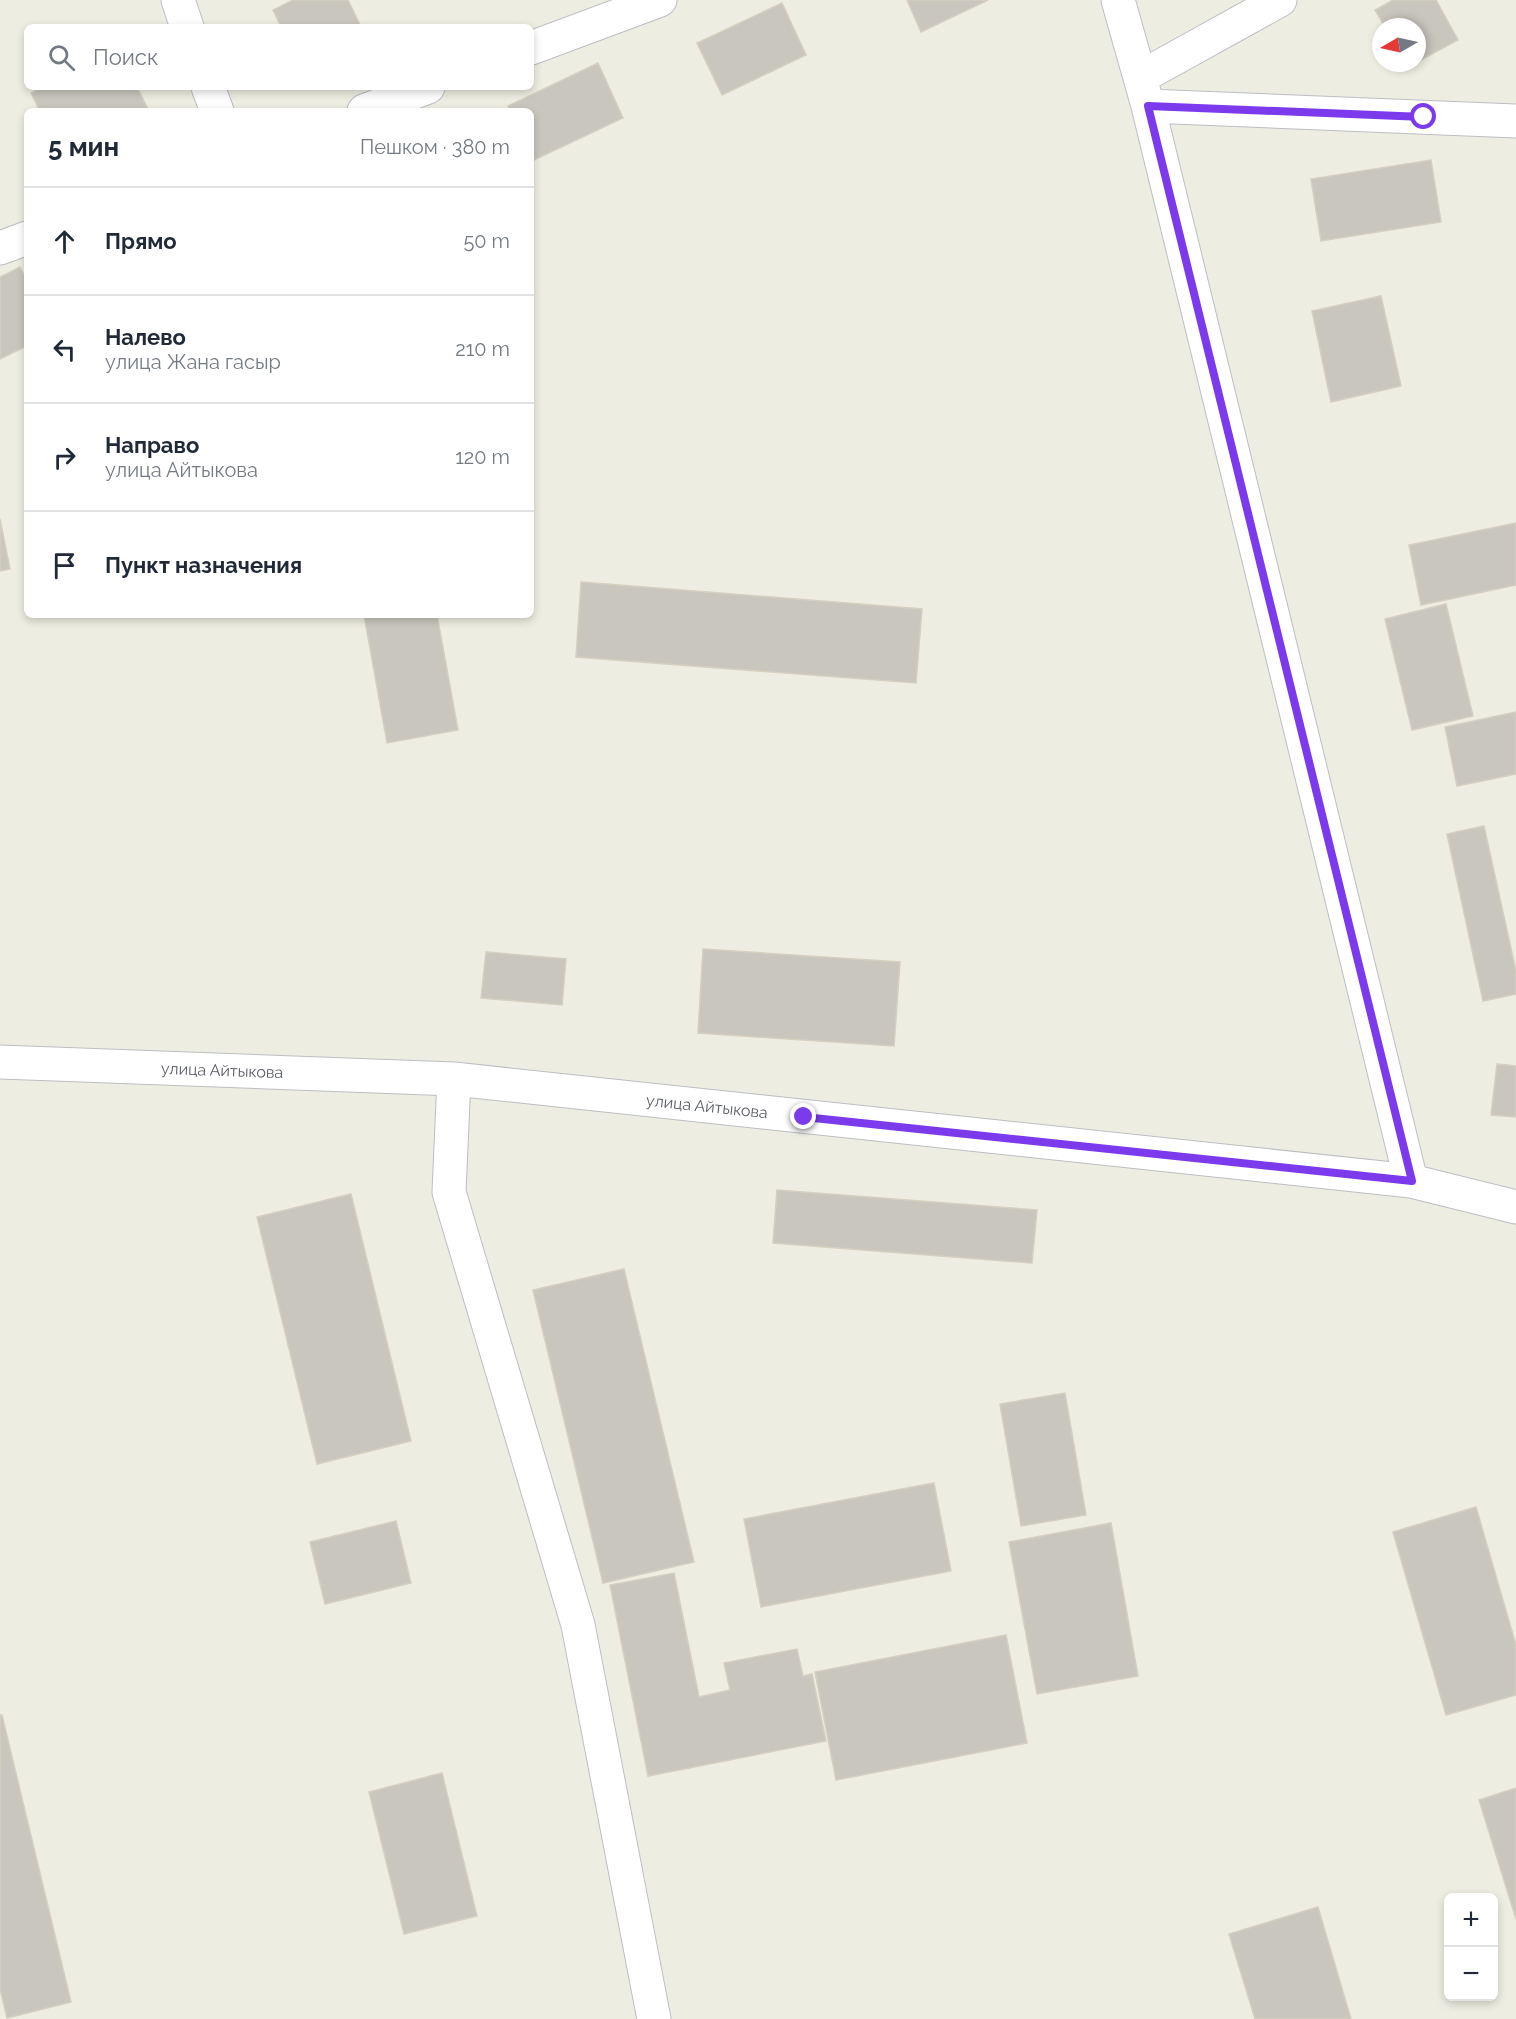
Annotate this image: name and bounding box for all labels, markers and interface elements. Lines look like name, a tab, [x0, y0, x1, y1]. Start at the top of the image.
north arrow	[1372, 18, 1426, 72]
search box	[24, 24, 534, 90]
icon: search	[45, 41, 78, 74]
text: Поиск	[93, 44, 158, 70]
route start	[1410, 103, 1436, 129]
text: 5 мин	[48, 132, 119, 162]
text: Пешком · 380 m	[360, 135, 510, 159]
icon: ahead	[48, 225, 81, 258]
text: Прямо	[105, 228, 177, 254]
text: 50 m	[463, 229, 510, 253]
text: Налево	[105, 324, 186, 350]
icon: left	[48, 333, 81, 366]
text: 210 m	[455, 337, 510, 361]
text: улица Жана гасыр	[105, 350, 281, 374]
text: Направо	[105, 432, 199, 458]
icon: right	[48, 441, 81, 474]
text: 120 m	[455, 445, 510, 469]
text: улица Айтыкова	[105, 458, 258, 482]
icon: arrive	[48, 549, 81, 582]
text: Пункт назначения	[105, 552, 302, 578]
street label: улица Айтыкова	[161, 1059, 283, 1082]
street label: улица Айтыкова	[645, 1091, 769, 1122]
route end	[790, 1103, 816, 1129]
map controls	[1444, 1893, 1498, 2001]
button: +	[1444, 1893, 1498, 1947]
button: −	[1444, 1947, 1498, 2001]

